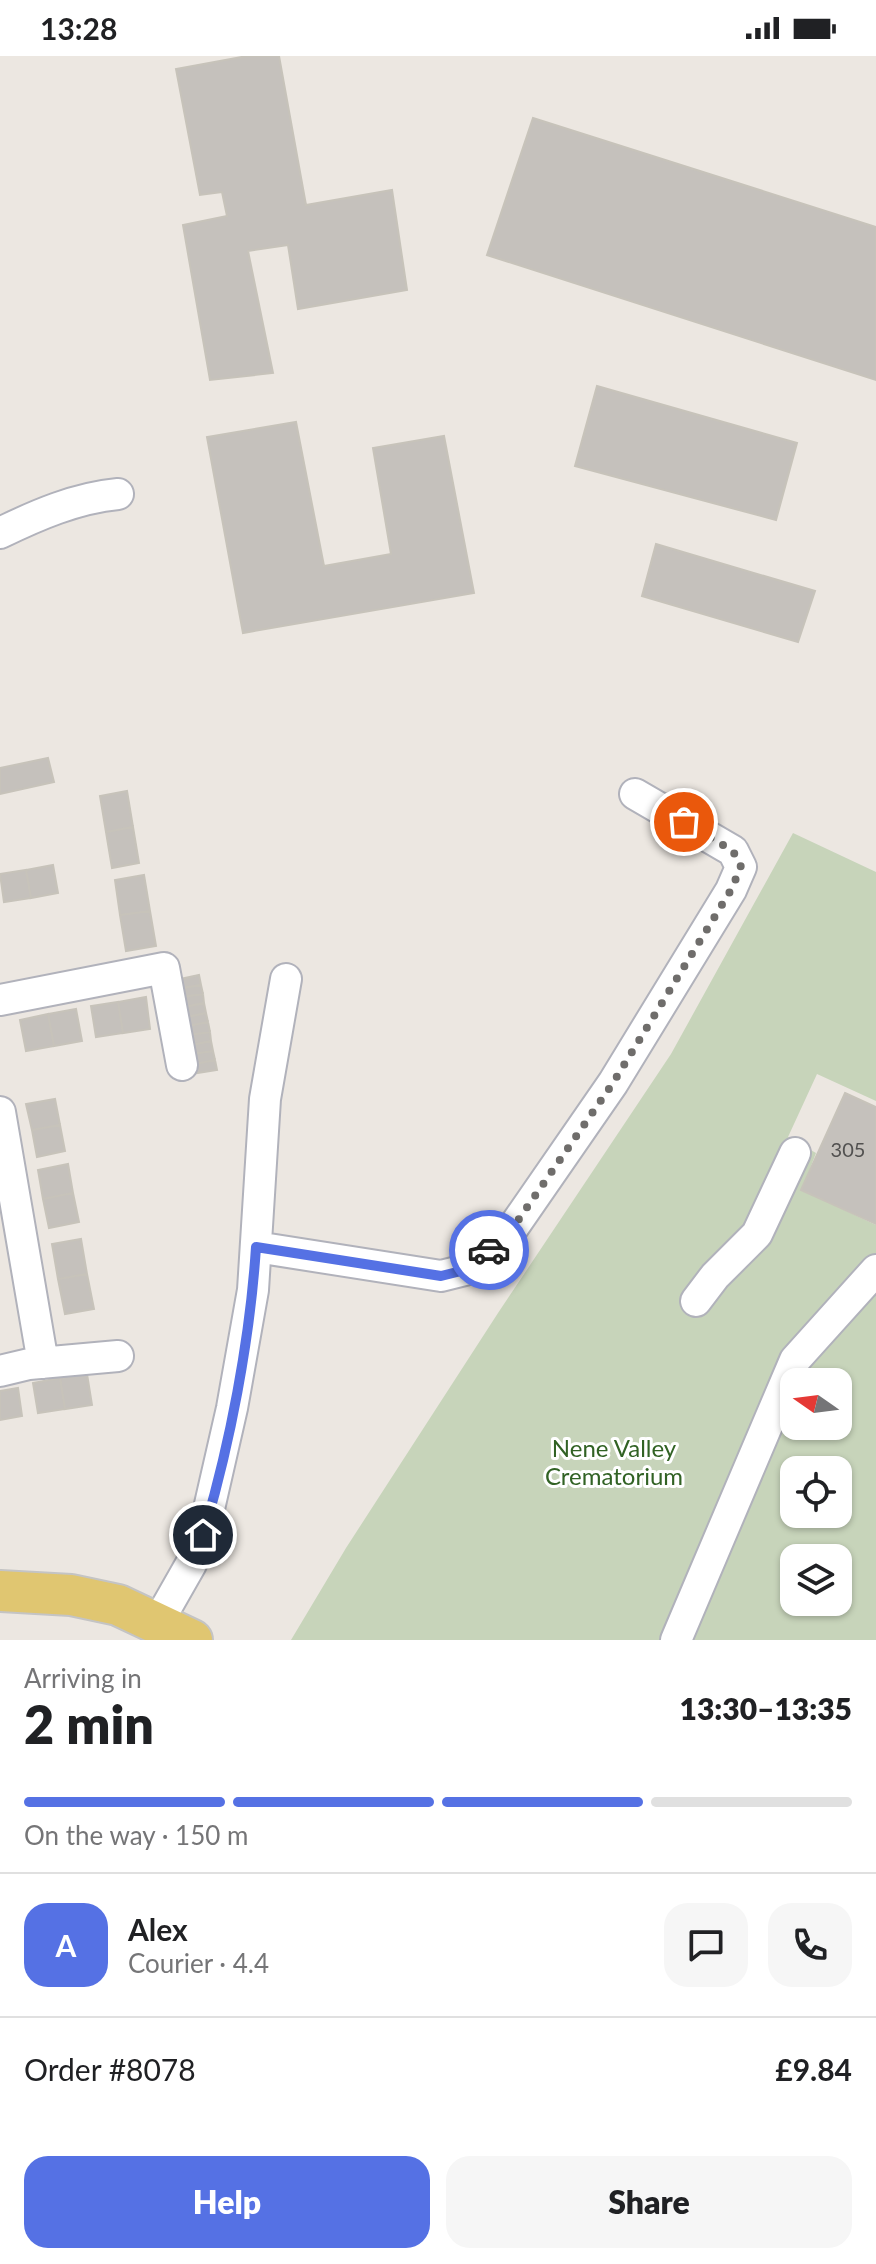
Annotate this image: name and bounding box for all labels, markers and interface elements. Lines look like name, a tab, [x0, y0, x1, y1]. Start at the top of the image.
text: 13:28	[40, 10, 117, 46]
pin	[650, 788, 718, 856]
icon: bag	[662, 800, 706, 844]
house number: 305	[831, 1137, 865, 1161]
courier	[449, 1210, 529, 1290]
icon: car	[467, 1228, 511, 1272]
north arrow	[780, 1368, 852, 1440]
map controls	[780, 1368, 852, 1616]
park label: Nene Valley Crematorium	[545, 1433, 683, 1490]
button: locate	[780, 1456, 852, 1528]
pin	[169, 1501, 237, 1569]
icon: home	[181, 1513, 225, 1557]
button: layers	[780, 1544, 852, 1616]
text: Arriving in	[24, 1662, 142, 1694]
text: 13:30–13:35	[679, 1690, 852, 1726]
text: 2 min	[24, 1693, 154, 1755]
text: On the way · 150 m	[24, 1819, 248, 1851]
button: chat	[664, 1903, 748, 1987]
button: phone	[768, 1903, 852, 1987]
text: Alex	[128, 1911, 188, 1947]
text: A	[56, 1927, 76, 1963]
text: Courier · 4.4	[128, 1947, 269, 1979]
text: Order #8078	[24, 2051, 196, 2087]
text: £9.84	[775, 2051, 852, 2087]
button: Help	[24, 2156, 430, 2248]
button: Share	[446, 2156, 852, 2248]

